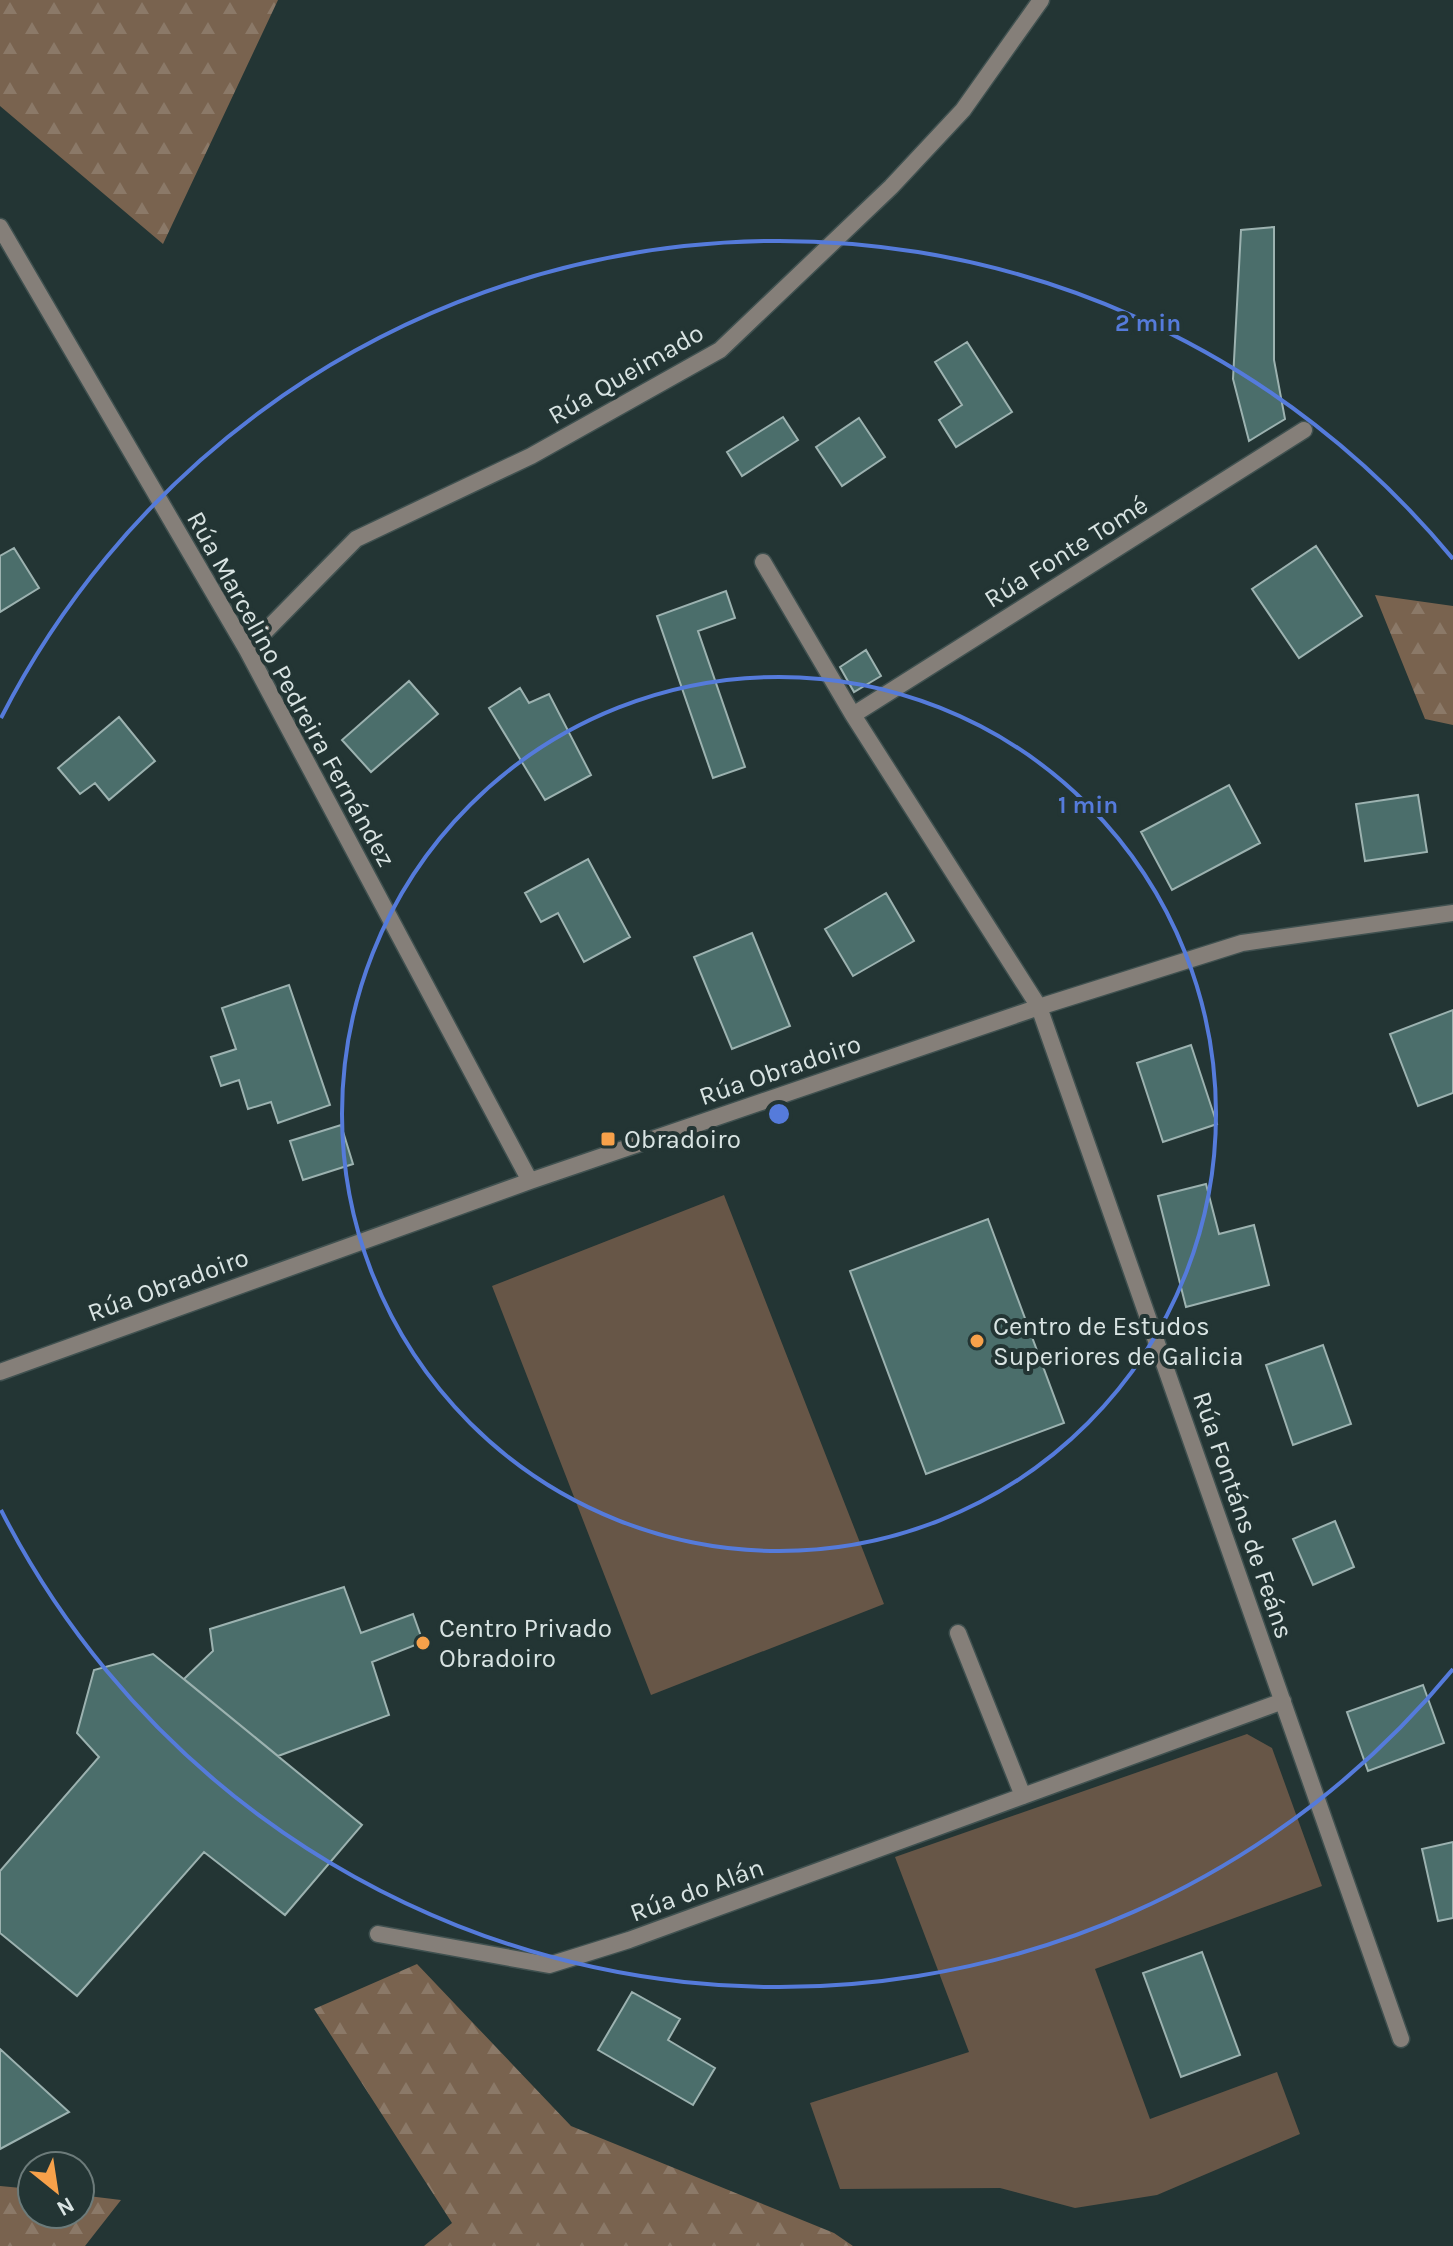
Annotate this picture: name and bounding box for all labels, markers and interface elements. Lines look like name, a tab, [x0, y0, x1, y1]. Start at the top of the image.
text: 2 min	[1115, 309, 1181, 337]
street label: Rúa Queimado	[543, 317, 709, 431]
street label: Rúa Fonte Tomé	[978, 489, 1154, 615]
street label: Rúa Marcelino Pedreira Fernández	[180, 506, 402, 872]
text: 1 min	[1058, 791, 1118, 819]
street label: Rúa Obradoiro	[695, 1028, 865, 1112]
centre of rings	[765, 1100, 793, 1128]
place label: Obradoiro	[624, 1124, 741, 1155]
marker: Obradoiro	[599, 1130, 617, 1148]
street label: Rúa Obradoiro	[83, 1242, 253, 1328]
place label: Centro de Estudos Superiores de Galicia	[993, 1311, 1243, 1372]
marker: Centro de Estudos Superiores de Galicia	[968, 1332, 986, 1350]
street label: Rúa Fontáns de Feáns	[1186, 1387, 1300, 1643]
place label: Centro Privado Obradoiro	[439, 1613, 612, 1674]
marker: Centro Privado Obradoiro	[414, 1634, 432, 1652]
street label: Rúa do Alán	[626, 1851, 768, 1929]
north arrow	[16, 2150, 96, 2230]
text: N	[52, 2191, 79, 2222]

